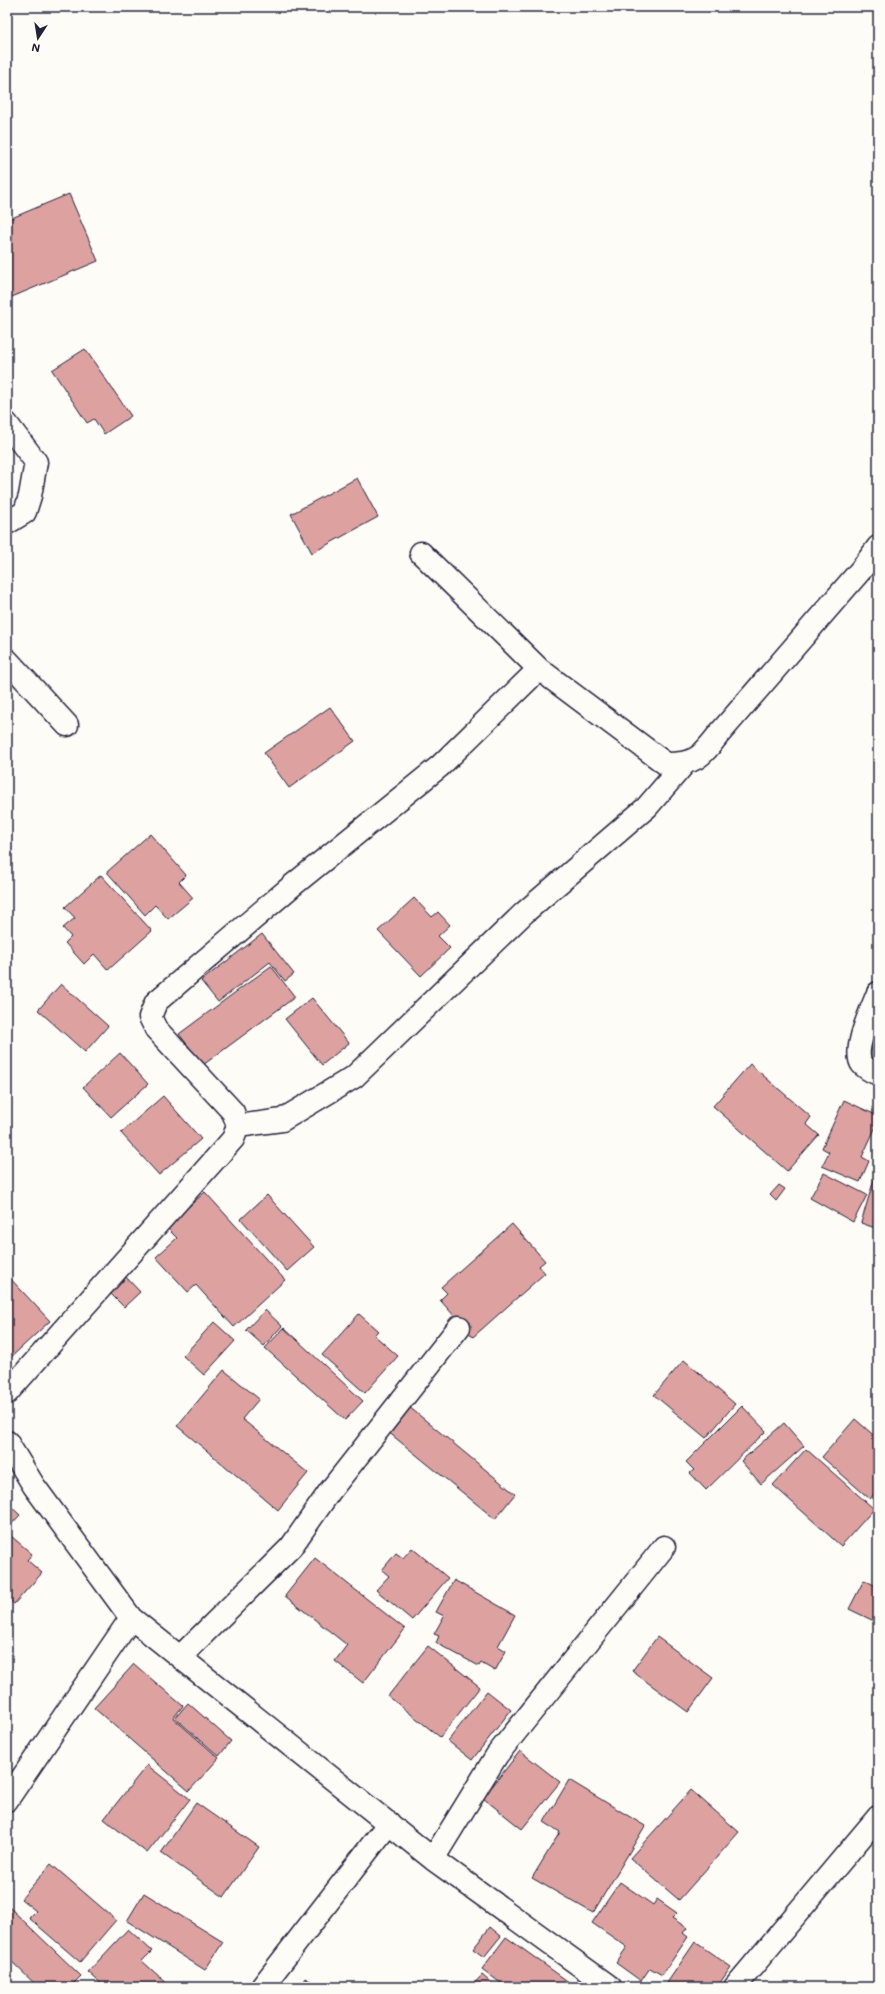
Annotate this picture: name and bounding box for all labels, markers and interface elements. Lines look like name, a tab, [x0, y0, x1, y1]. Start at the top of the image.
north arrow	[18, 18, 58, 58]
text: N	[30, 40, 41, 56]

